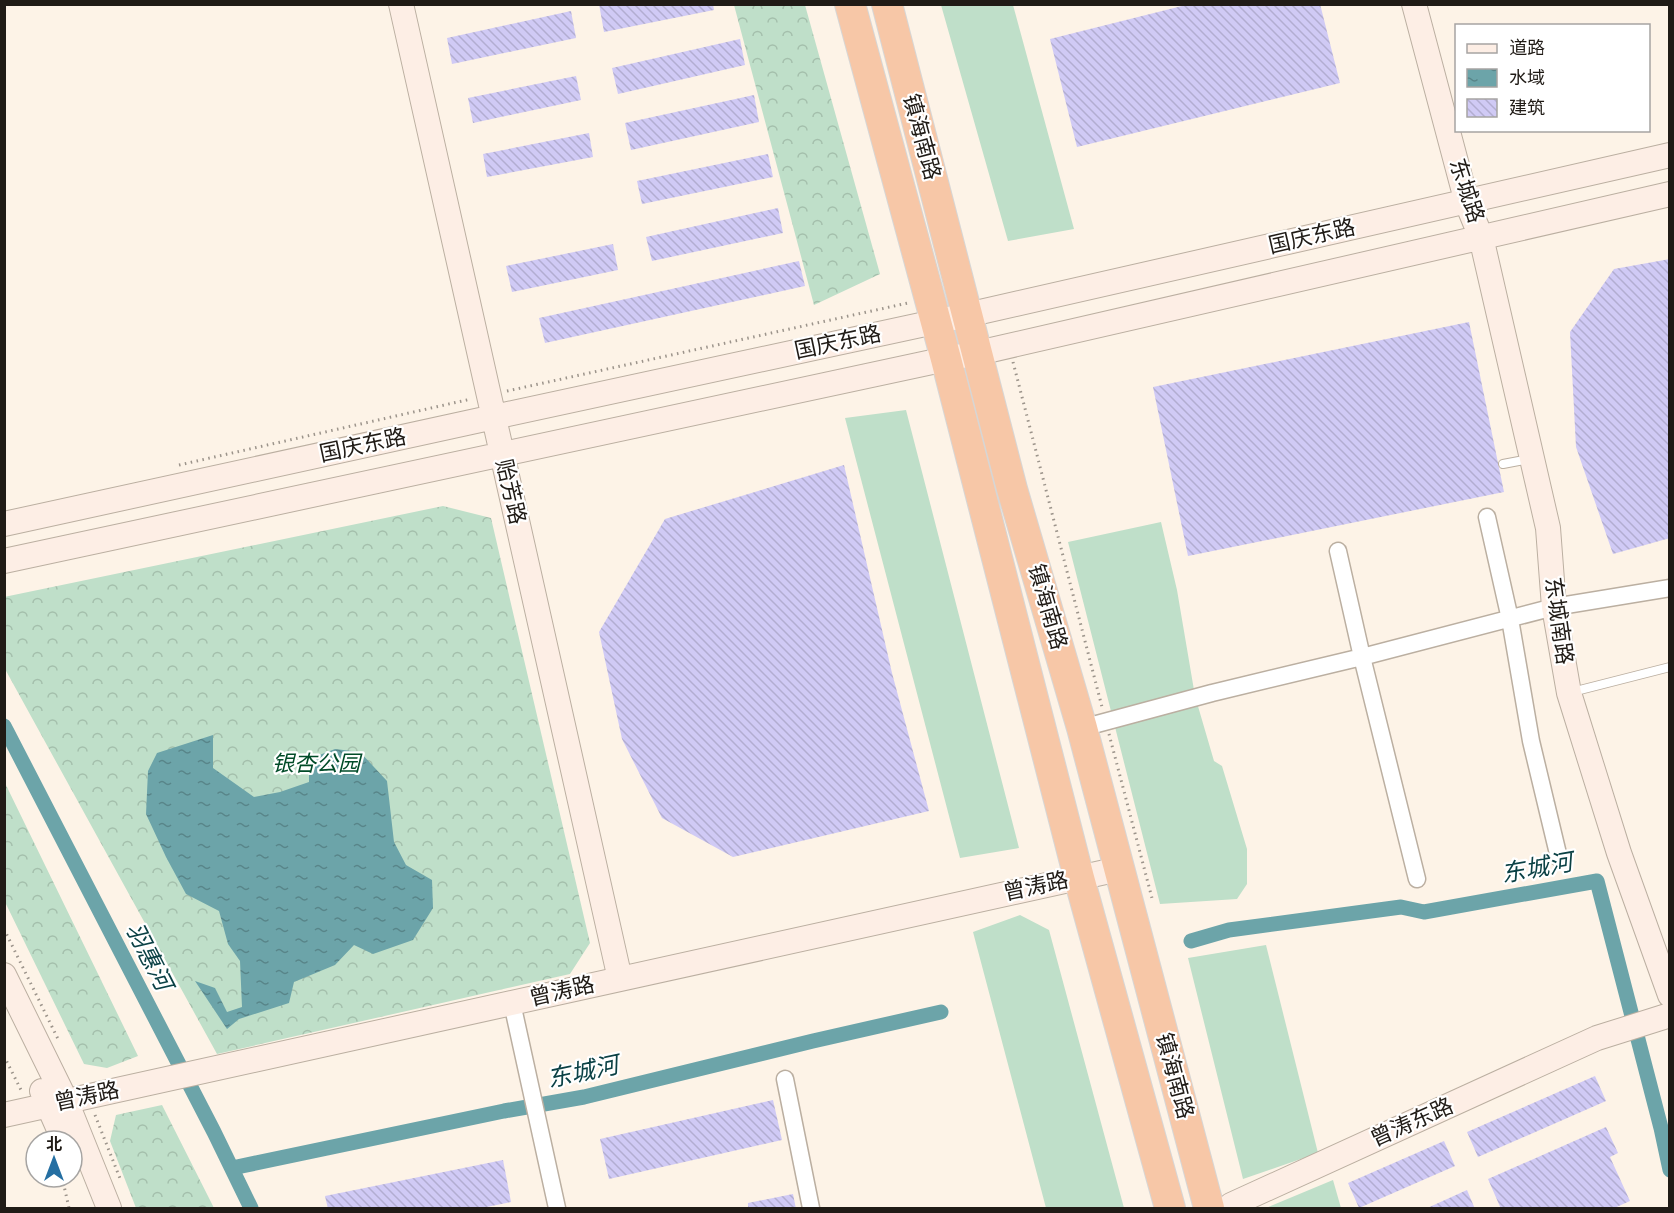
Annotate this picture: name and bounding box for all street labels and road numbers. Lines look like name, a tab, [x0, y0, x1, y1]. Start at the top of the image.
street label: 镇海南路	[894, 90, 948, 184]
street label: 东城路	[1440, 155, 1492, 227]
street label: 国庆东路	[1265, 211, 1359, 263]
street label: 国庆东路	[792, 318, 884, 368]
street label: 国庆东路	[317, 421, 409, 471]
street label: 贻芳路	[486, 456, 534, 528]
street label: 镇海南路	[1019, 560, 1075, 654]
street label: 东城南路	[1536, 575, 1580, 667]
street label: 曾涛路	[1000, 864, 1072, 910]
street label: 曾涛路	[526, 968, 598, 1016]
street label: 镇海南路	[1147, 1029, 1201, 1123]
street label: 曾涛路	[51, 1074, 123, 1120]
street label: 曾涛东路	[1365, 1090, 1459, 1156]

